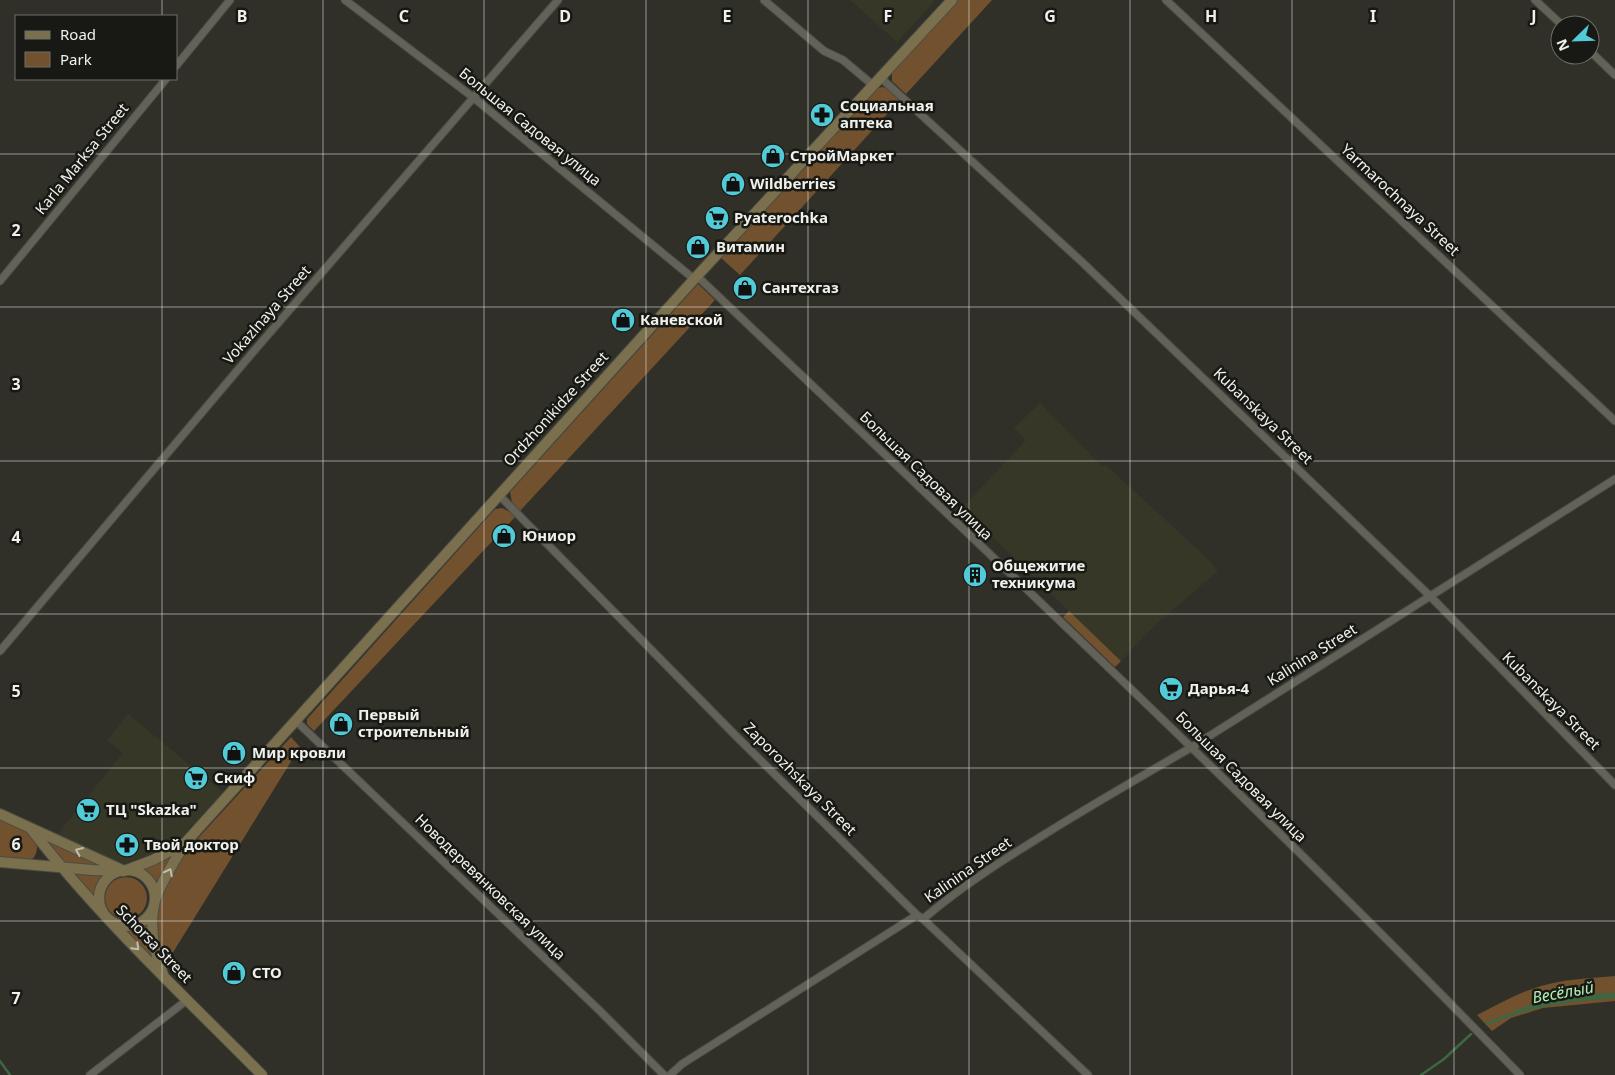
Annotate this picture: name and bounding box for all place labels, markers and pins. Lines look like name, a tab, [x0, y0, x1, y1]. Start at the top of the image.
place label: Социальная аптека	[840, 95, 934, 132]
pharmacy icon: Социальная аптека	[809, 102, 835, 128]
shop icon: СтройМаркет	[760, 143, 786, 169]
place label: СтройМаркет	[790, 145, 894, 165]
shop icon: Wildberries	[720, 171, 746, 197]
place label: Wildberries	[750, 173, 836, 193]
supermarket icon: Pyaterochka	[704, 205, 730, 231]
place label: Pyaterochka	[734, 207, 828, 227]
shop icon: Витамин	[685, 234, 711, 260]
place label: Витамин	[716, 236, 785, 256]
shop icon: Сантехгаз	[732, 275, 758, 301]
place label: Сантехгаз	[762, 277, 839, 297]
shop icon: Каневской	[610, 307, 636, 333]
place label: Каневской	[640, 309, 723, 329]
shop icon: Юниор	[491, 523, 517, 549]
place label: Юниор	[522, 525, 576, 545]
place label: Общежитие техникума	[992, 555, 1086, 592]
building icon: Общежитие техникума	[962, 562, 988, 588]
supermarket icon: Дарья-4	[1158, 676, 1184, 702]
place label: Дарья-4	[1188, 678, 1250, 698]
place label: Первый строительный	[358, 704, 470, 741]
shop icon: Первый строительный	[328, 711, 354, 737]
shop icon: Мир кровли	[221, 740, 247, 766]
place label: Мир кровли	[252, 742, 346, 762]
supermarket icon: Скиф	[183, 765, 209, 791]
place label: Скиф	[214, 767, 255, 787]
supermarket icon: ТЦ "Skazka"	[75, 797, 101, 823]
place label: ТЦ "Skazka"	[106, 799, 197, 819]
pharmacy icon: Твой доктор	[114, 832, 140, 858]
place label: Твой доктор	[144, 834, 239, 854]
shop icon: СТО	[221, 960, 247, 986]
place label: СТО	[252, 962, 282, 982]

